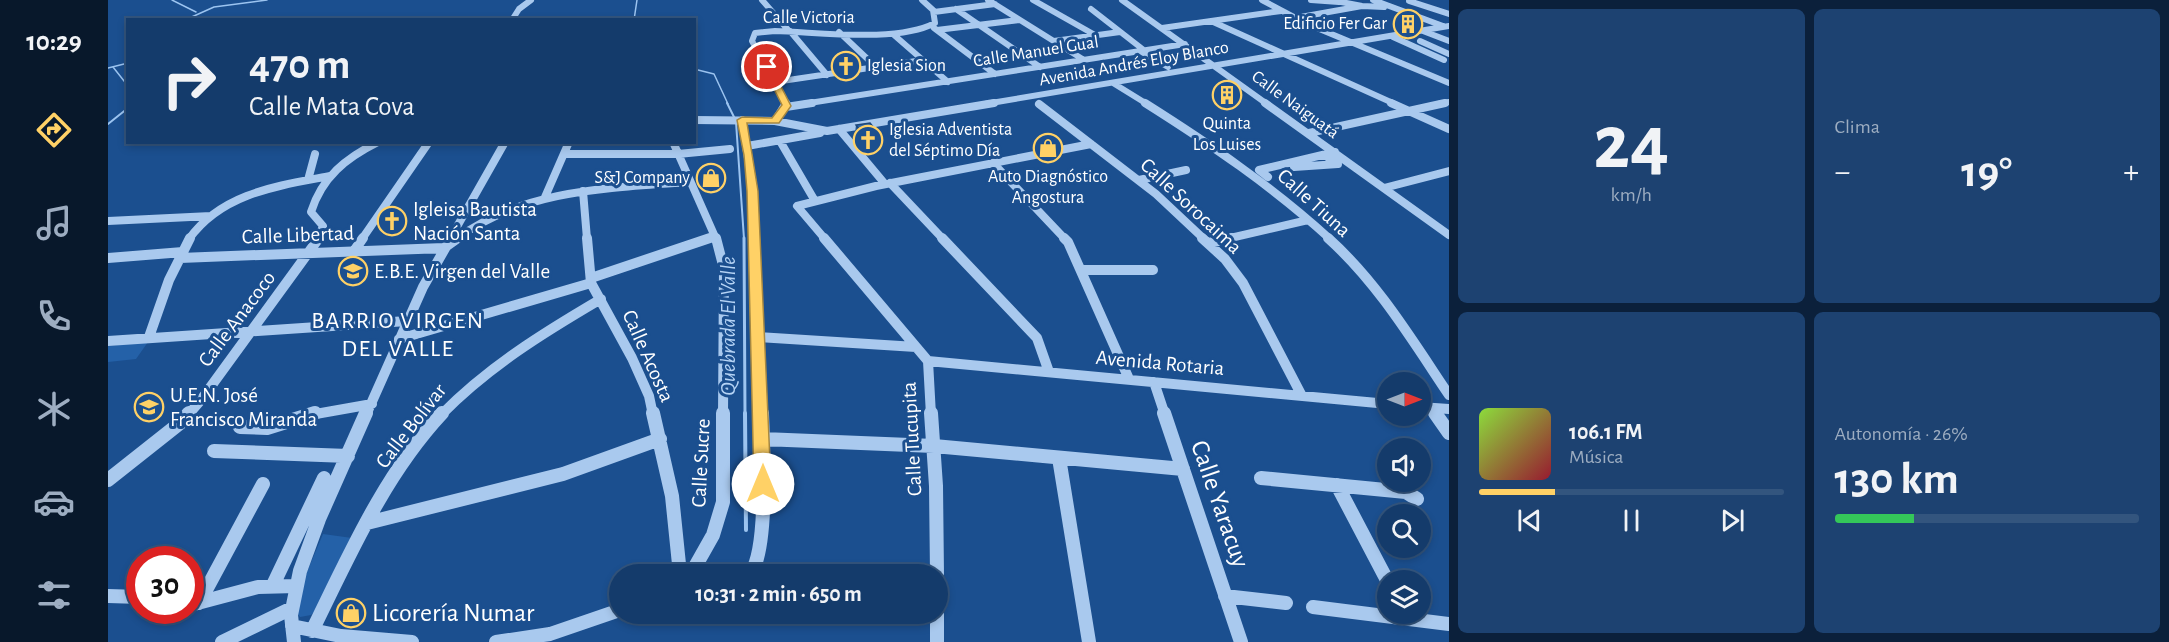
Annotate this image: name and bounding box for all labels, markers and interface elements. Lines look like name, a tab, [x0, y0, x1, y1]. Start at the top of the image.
building icon: Edificio Fer Gar	[1392, 8, 1424, 40]
street label: Calle Victoria	[763, 9, 855, 27]
place label: Edificio Fer Gar	[1283, 15, 1387, 33]
text: 10:29	[26, 28, 82, 55]
street label: Calle Manuel Gual	[972, 33, 1100, 71]
street label: Avenida Andrés Eloy Blanco	[1038, 38, 1230, 90]
pin	[741, 41, 792, 92]
icon: right	[150, 42, 228, 120]
text: 470 m	[249, 44, 350, 86]
icon: arrive	[750, 50, 783, 83]
church icon: Iglesia Sion	[830, 50, 862, 82]
place label: Iglesia Sion	[867, 57, 946, 75]
street label: Calle Naiguatá	[1248, 68, 1342, 142]
building icon: Quinta Los Luises	[1211, 79, 1243, 111]
text: Calle Mata Cova	[249, 93, 415, 120]
text: 24	[1593, 105, 1669, 183]
icon: directions	[33, 109, 75, 151]
place label: Quinta Los Luises	[1193, 115, 1261, 154]
text: Clima	[1835, 117, 1880, 137]
place label: Iglesia Adventista del Séptimo Día	[889, 121, 1012, 160]
church icon: Iglesia Adventista del Séptimo Día	[852, 124, 884, 156]
shop icon: Auto Diagnóstico Angostura	[1032, 132, 1064, 164]
text: 19°	[1961, 150, 2012, 195]
street label: Calle Sorocaima	[1136, 154, 1246, 258]
text: −	[1835, 156, 1850, 189]
text: +	[2123, 156, 2139, 189]
shop icon: S&J Company	[695, 162, 727, 194]
street label: Calle Tiuna	[1273, 165, 1355, 241]
place label: Auto Diagnóstico Angostura	[988, 168, 1108, 207]
place label: S&J Company	[594, 169, 690, 187]
text: km/h	[1611, 185, 1652, 205]
place label: Igleisa Bautista Nación Santa	[413, 199, 537, 244]
icon: music	[33, 202, 75, 244]
church icon: Igleisa Bautista Nación Santa	[376, 205, 408, 237]
street label: Calle Libertad	[241, 223, 355, 247]
school or university icon: E.B.E. Virgen del Valle	[337, 255, 369, 287]
water label: Quebrada El Valle	[717, 256, 739, 396]
place label: E.B.E. Virgen del Valle	[374, 261, 550, 282]
street label: Calle Anacoco	[194, 267, 280, 371]
icon: phone	[33, 295, 75, 337]
street label: Calle Acosta	[618, 307, 678, 406]
district label: BARRIO VIRGEN DEL VALLE	[311, 309, 485, 361]
street label: Avenida Rotaria	[1095, 347, 1225, 379]
north arrow	[1377, 372, 1431, 426]
map controls	[1377, 372, 1431, 624]
street label: Calle Bolívar	[372, 380, 450, 472]
street label: Calle Tucupita	[899, 381, 925, 497]
place label: U.E.N. José Francisco Miranda	[170, 385, 317, 430]
icon: climate	[33, 388, 75, 430]
school or university icon: U.E.N. José Francisco Miranda	[133, 391, 165, 423]
street label: Calle Sucre	[688, 418, 714, 508]
text: 106.1 FM	[1569, 421, 1643, 443]
text: Autonomía · 26%	[1835, 424, 1968, 444]
street label: Calle Yaracuy	[1186, 437, 1254, 571]
button: sound	[1377, 438, 1431, 492]
text: Música	[1569, 447, 1624, 467]
position arrow	[731, 452, 795, 516]
text: 130 km	[1835, 457, 1959, 502]
icon: car	[33, 481, 75, 523]
button: search	[1377, 504, 1431, 558]
icon: previous	[1513, 504, 1546, 537]
icon: pause	[1615, 504, 1648, 537]
icon: next	[1716, 504, 1749, 537]
speed limit sign: 30	[126, 546, 204, 624]
button: layers	[1377, 570, 1431, 624]
icon: filters	[33, 574, 75, 616]
text: 10:31 · 2 min · 650 m	[695, 583, 862, 605]
shop icon: Licorería Numar	[335, 597, 367, 629]
place label: Licorería Numar	[372, 600, 535, 626]

